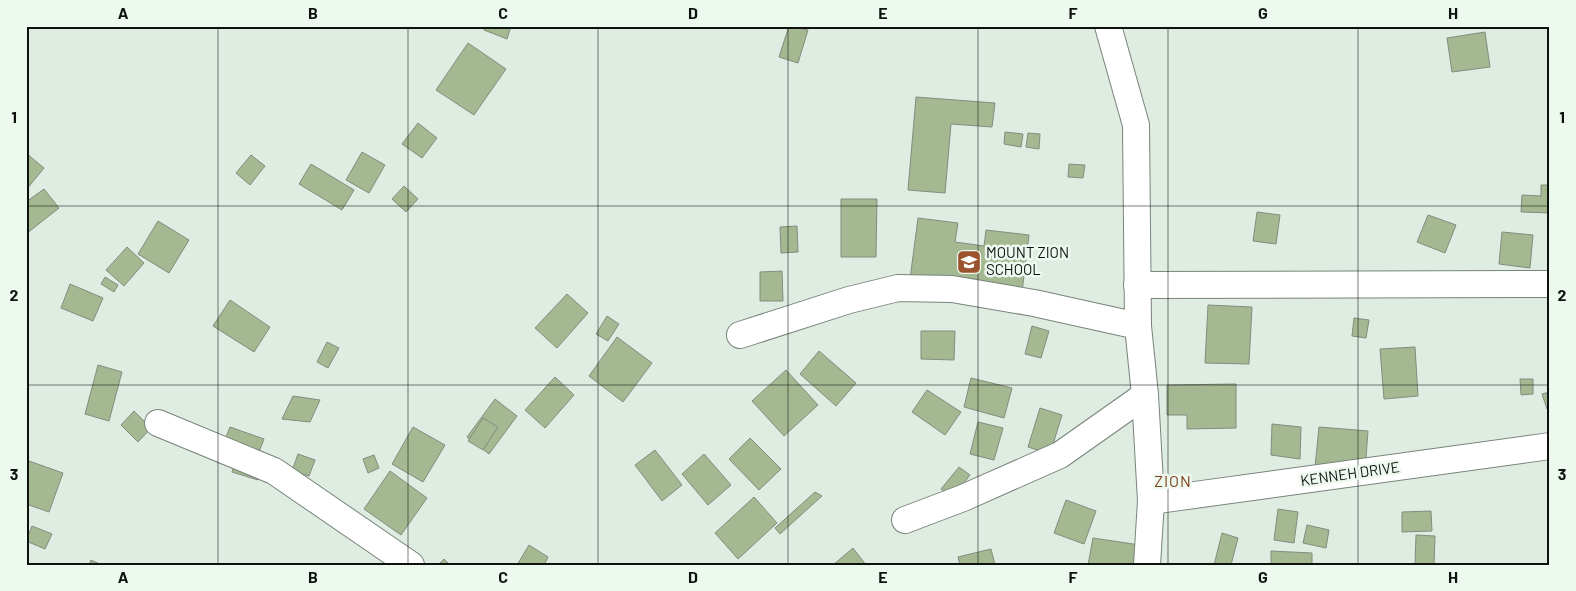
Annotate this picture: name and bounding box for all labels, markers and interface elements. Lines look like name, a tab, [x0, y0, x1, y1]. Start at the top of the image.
text: A	[118, 3, 129, 22]
text: B	[308, 3, 318, 22]
text: C	[498, 3, 508, 22]
text: D	[688, 3, 698, 22]
text: E	[878, 3, 888, 22]
text: F	[1069, 3, 1078, 22]
text: G	[1258, 3, 1268, 22]
text: H	[1448, 3, 1458, 22]
text: 1	[11, 107, 17, 126]
text: 1	[1559, 107, 1565, 126]
place label: MOUNT ZION SCHOOL	[986, 243, 1069, 278]
school or university icon: MOUNT ZION SCHOOL	[956, 249, 982, 275]
text: 2	[10, 285, 19, 304]
text: 2	[1558, 285, 1567, 304]
street label: KENNEH DRIVE	[1299, 457, 1401, 489]
text: 3	[10, 464, 18, 483]
text: 3	[1558, 464, 1566, 483]
district label: ZION	[1154, 471, 1192, 490]
text: A	[118, 567, 129, 586]
text: B	[308, 567, 318, 586]
text: C	[498, 567, 508, 586]
text: D	[688, 567, 698, 586]
text: E	[878, 567, 888, 586]
text: F	[1069, 567, 1078, 586]
text: G	[1258, 567, 1268, 586]
text: H	[1448, 567, 1458, 586]

